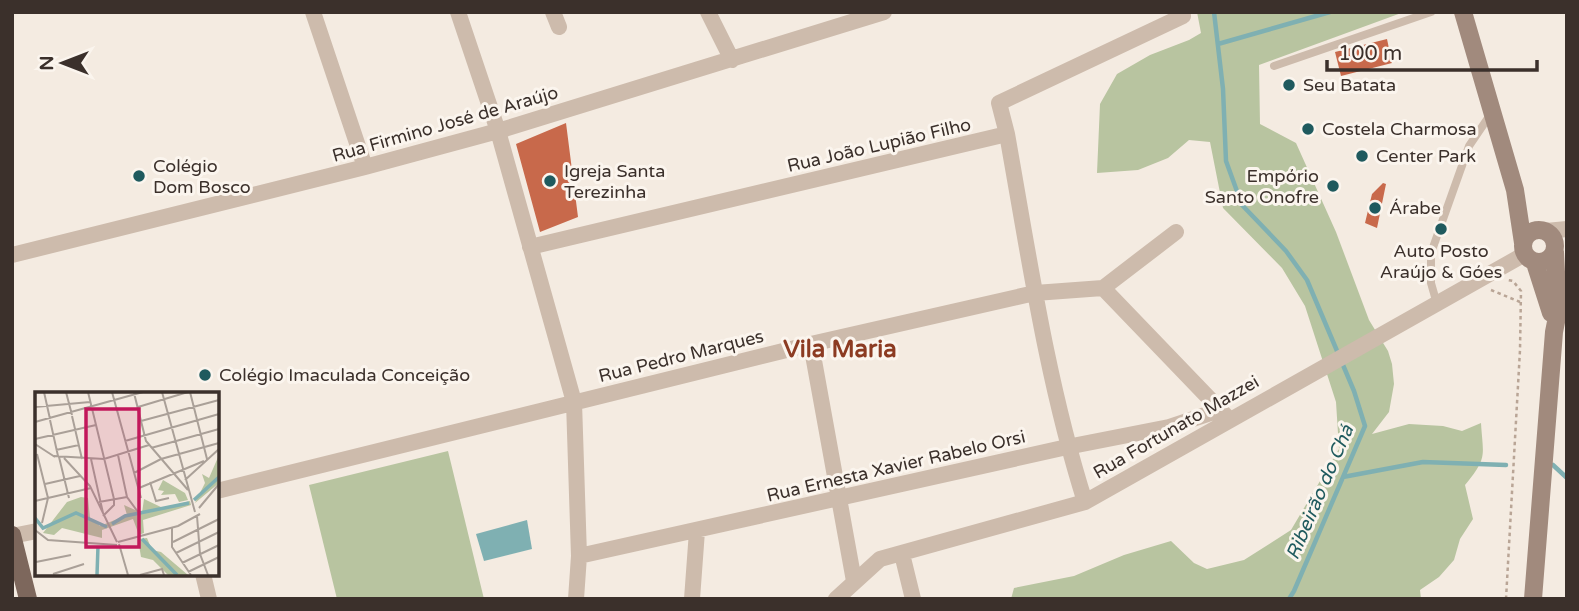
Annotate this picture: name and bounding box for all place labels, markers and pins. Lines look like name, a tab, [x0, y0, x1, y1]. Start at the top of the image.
place label: Seu Batata	[1303, 74, 1396, 96]
marker: Seu Batata	[1281, 77, 1297, 93]
place label: Costela Charmosa	[1322, 118, 1477, 140]
marker: Costela Charmosa	[1300, 121, 1316, 137]
place label: Center Park	[1376, 145, 1476, 167]
marker: Center Park	[1354, 148, 1370, 164]
place label: Colégio Dom Bosco	[153, 155, 251, 198]
place label: Igreja Santa Terezinha	[564, 160, 665, 203]
place label: Empório Santo Onofre	[1205, 165, 1319, 208]
marker: Colégio Dom Bosco	[131, 168, 147, 184]
marker: Igreja Santa Terezinha	[542, 173, 558, 189]
marker: Empório Santo Onofre	[1325, 178, 1341, 194]
place label: Árabe	[1389, 197, 1441, 219]
marker: Árabe	[1367, 200, 1383, 216]
marker: Auto Posto Araújo & Góes	[1433, 221, 1449, 237]
place label: Auto Posto Araújo & Góes	[1380, 240, 1502, 283]
place label: Colégio Imaculada Conceição	[219, 364, 470, 386]
marker: Colégio Imaculada Conceição	[197, 367, 213, 383]

